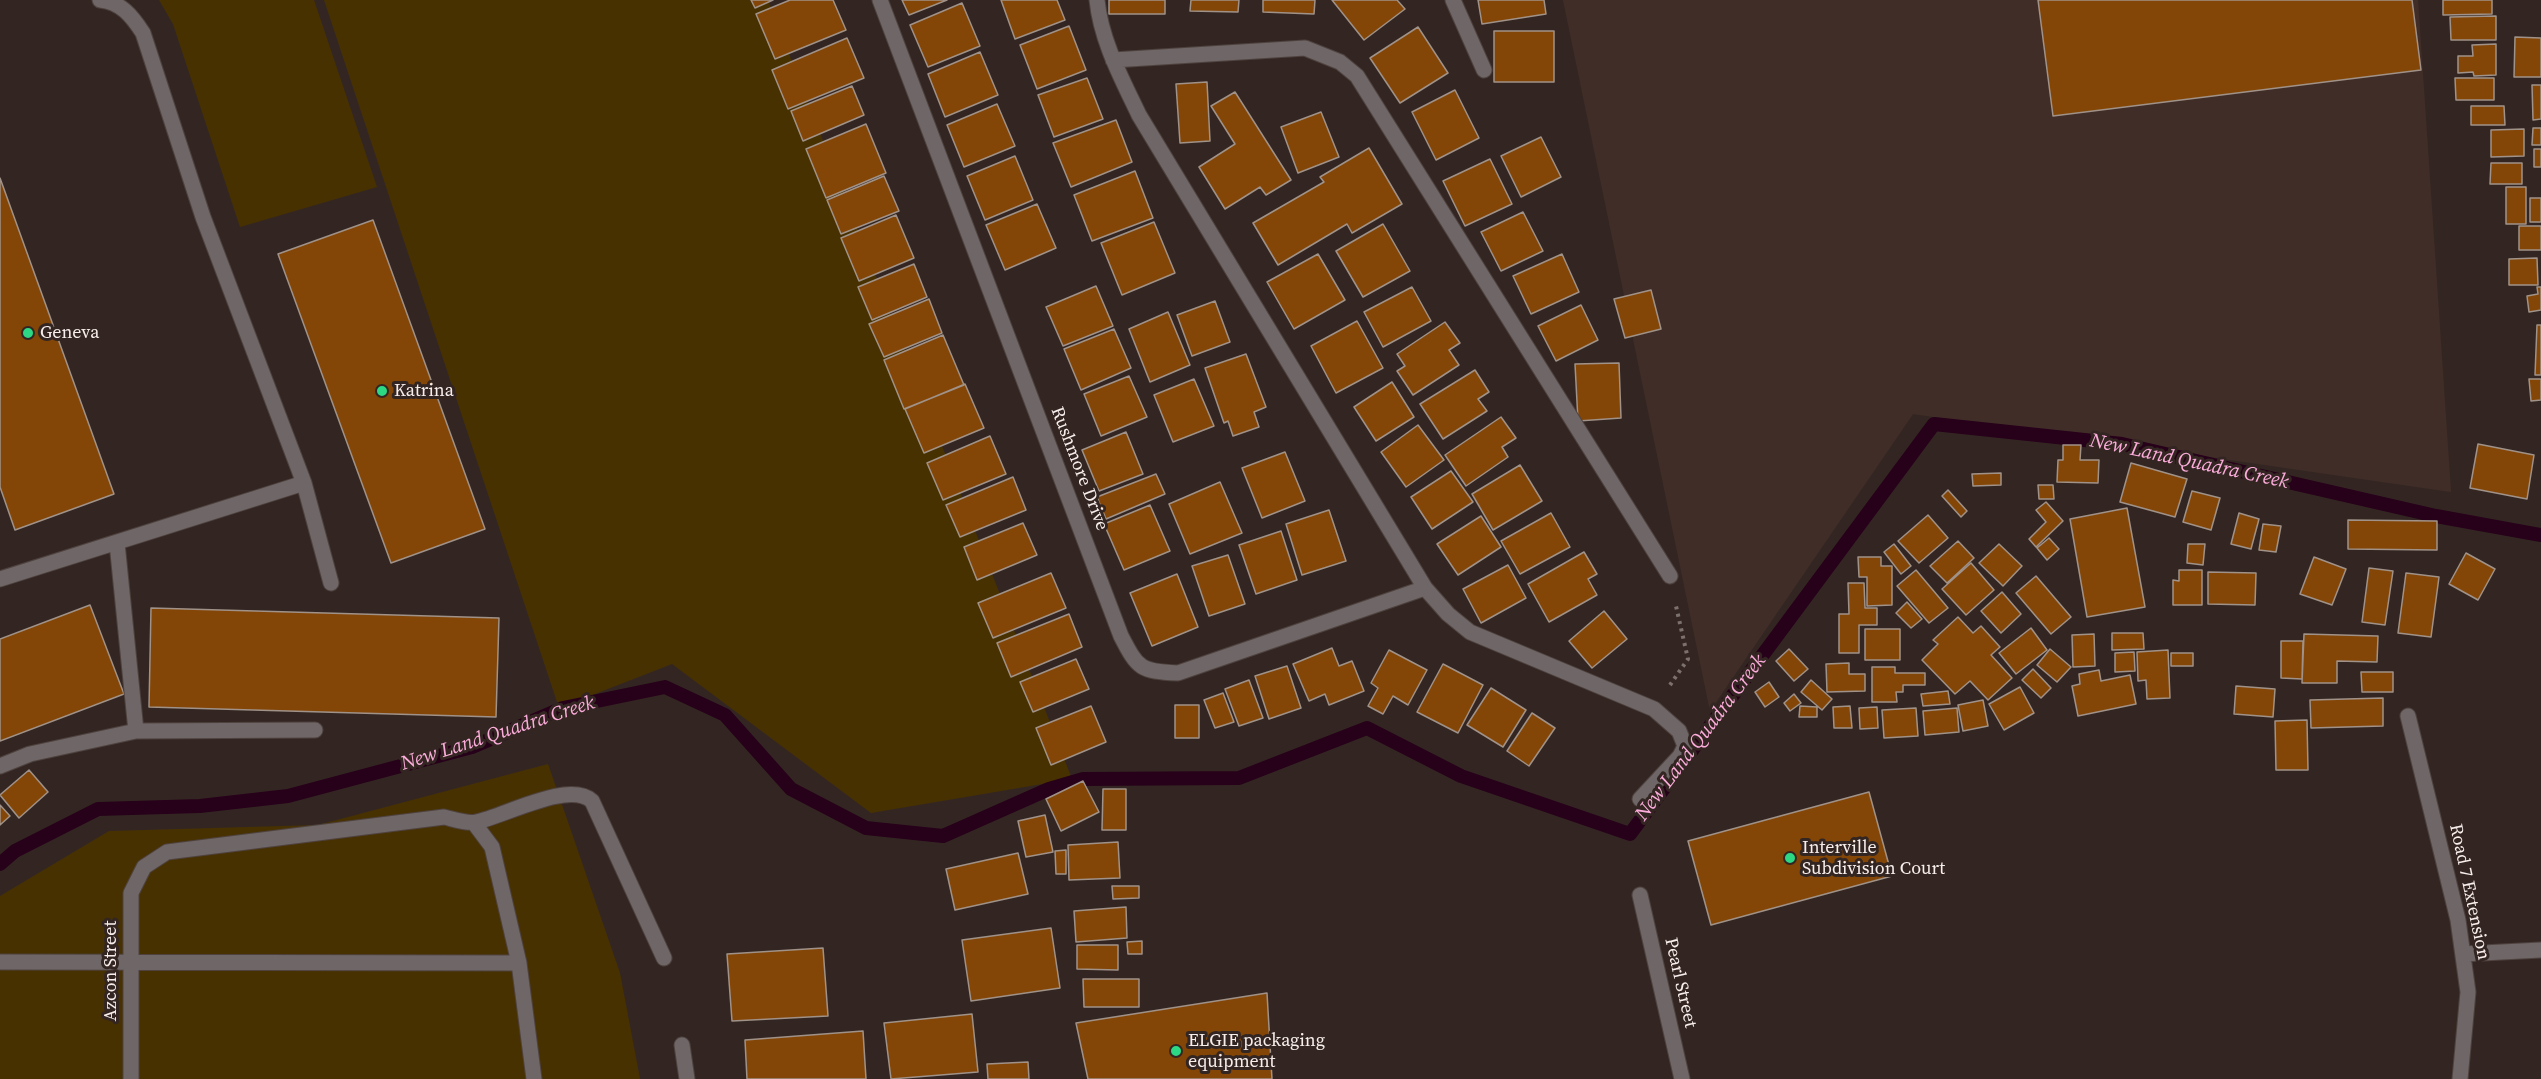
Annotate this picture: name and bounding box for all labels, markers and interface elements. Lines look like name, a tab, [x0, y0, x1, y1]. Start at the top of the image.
place label: Geneva	[40, 322, 99, 344]
marker: Geneva	[21, 326, 35, 340]
place label: Katrina	[394, 380, 454, 402]
marker: Katrina	[375, 384, 389, 398]
street label: Rushmore Drive	[1045, 404, 1113, 534]
water label: New Land Quadra Creek	[2088, 429, 2290, 495]
water label: New Land Quadra Creek	[1631, 650, 1771, 826]
water label: New Land Quadra Creek	[398, 691, 598, 777]
street label: Road 7 Extension	[2444, 822, 2494, 962]
place label: Interville Subdivision Court	[1802, 837, 1945, 880]
marker: Interville Subdivision Court	[1783, 851, 1797, 865]
street label: Azcon Street	[100, 921, 122, 1021]
street label: Pearl Street	[1659, 936, 1701, 1030]
place label: ELGIE packaging equipment	[1188, 1030, 1325, 1072]
marker: ELGIE packaging equipment	[1169, 1044, 1183, 1058]

